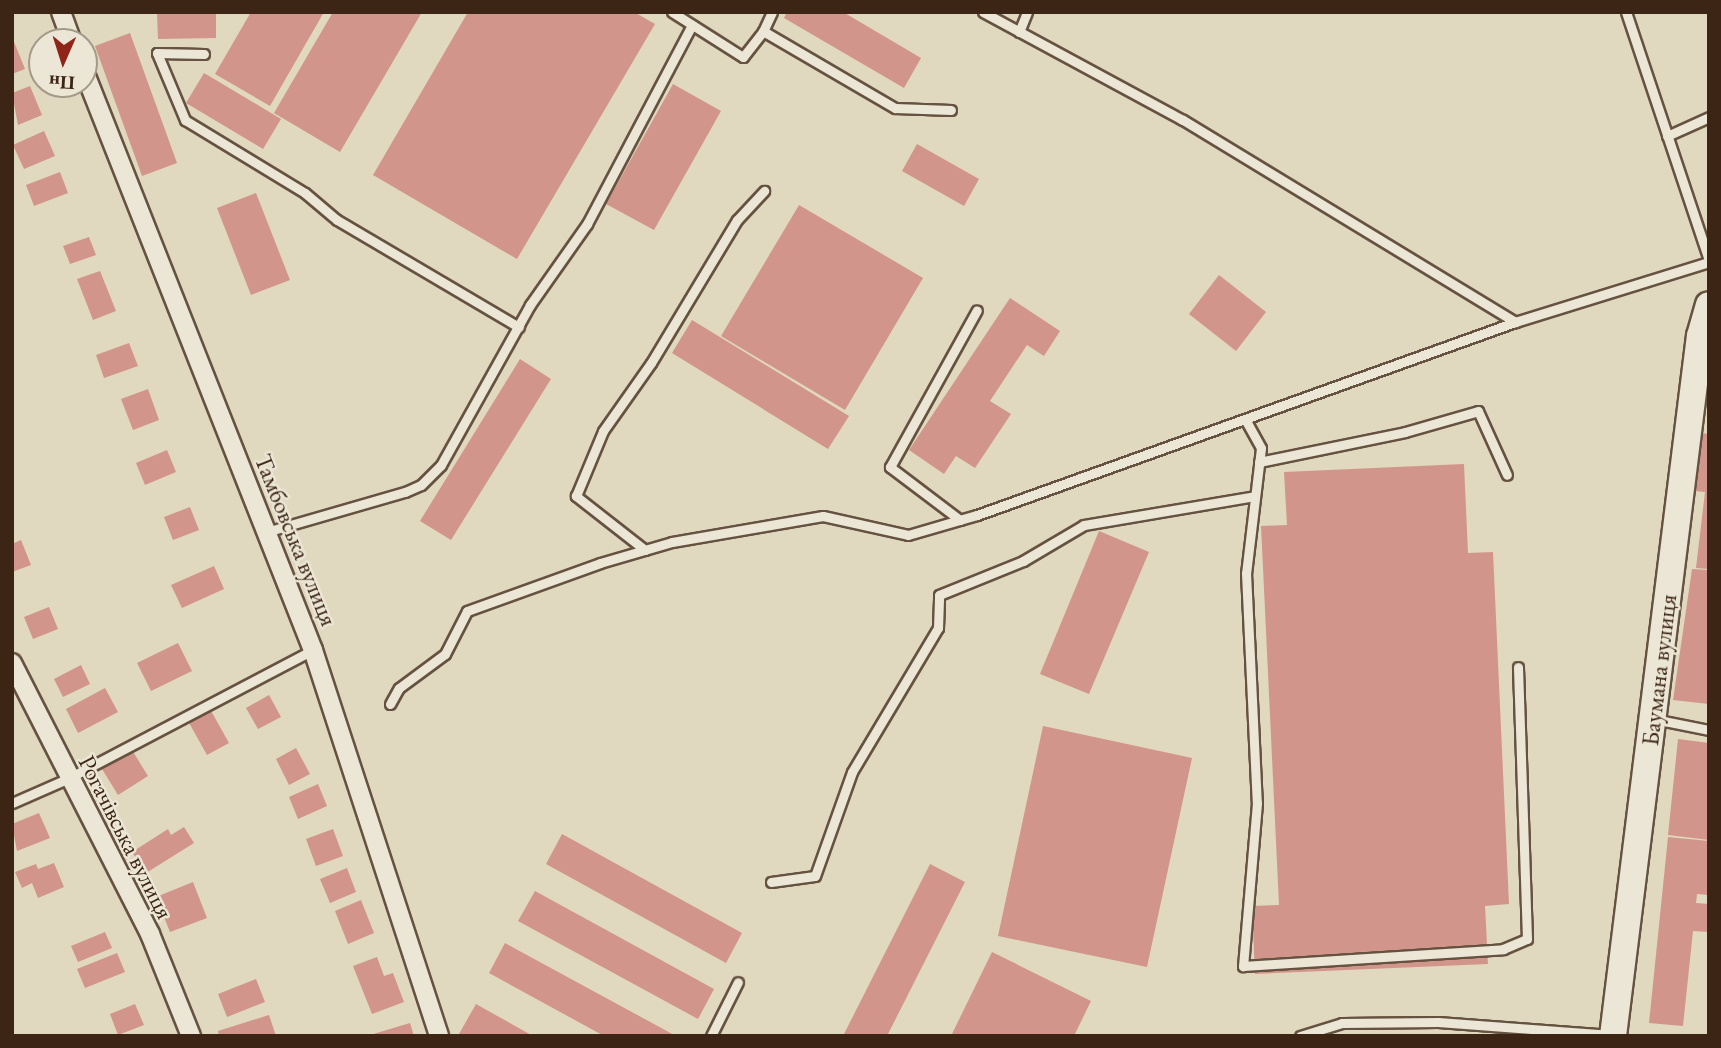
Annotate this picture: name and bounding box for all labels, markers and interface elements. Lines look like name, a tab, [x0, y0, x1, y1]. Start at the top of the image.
north arrow	[28, 28, 98, 98]
text: Пн	[48, 69, 76, 96]
street label: Тамбовська вулиця	[248, 450, 344, 630]
street label: Баумана вулиця	[1635, 593, 1683, 747]
street label: Рогачівська вулиця	[72, 750, 180, 924]

